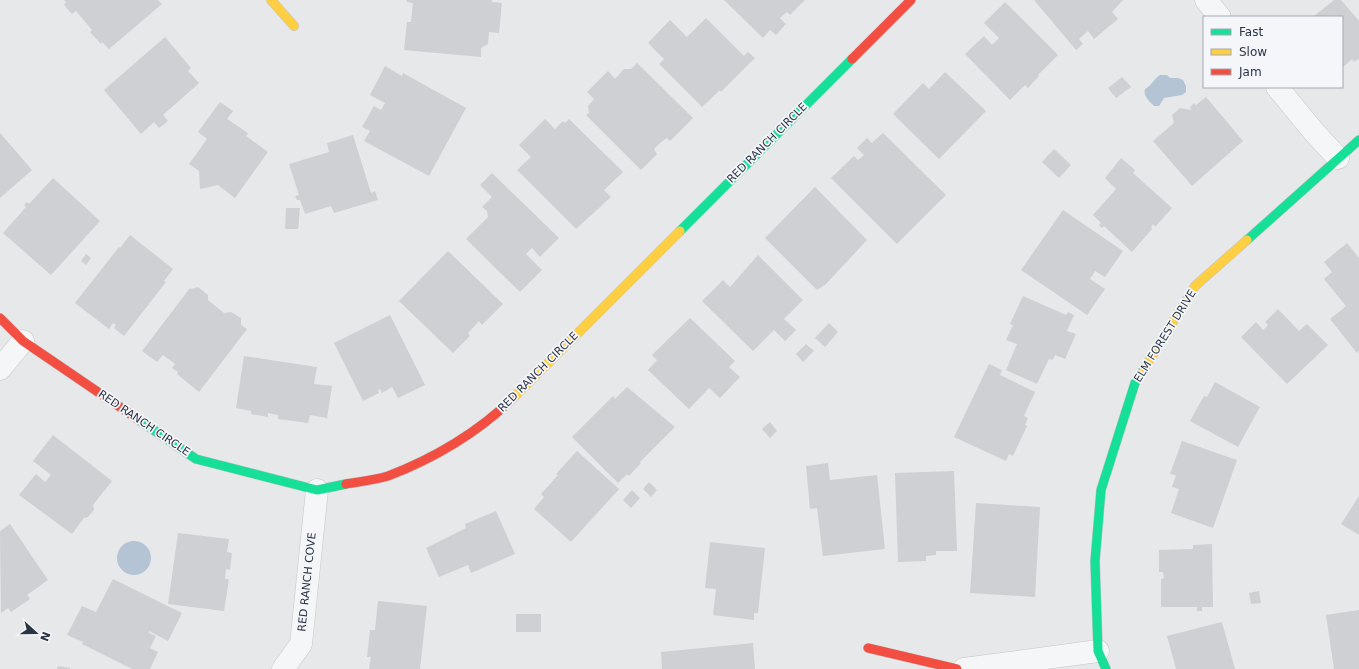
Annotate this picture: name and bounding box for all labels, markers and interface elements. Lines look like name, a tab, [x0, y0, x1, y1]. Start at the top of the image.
legend	[1203, 16, 1343, 88]
text: Fast	[1239, 25, 1263, 39]
text: Slow	[1239, 45, 1267, 59]
text: Jam	[1238, 65, 1262, 79]
street label: RED RANCH CIRCLE	[724, 100, 810, 186]
street label: ELM FOREST DRIVE	[1131, 287, 1199, 385]
street label: RED RANCH CIRCLE	[495, 329, 581, 415]
street label: RED RANCH CIRCLE	[96, 387, 192, 459]
street label: RED RANCH COVE	[295, 532, 319, 632]
north arrow	[16, 613, 56, 653]
text: N	[37, 630, 53, 643]

